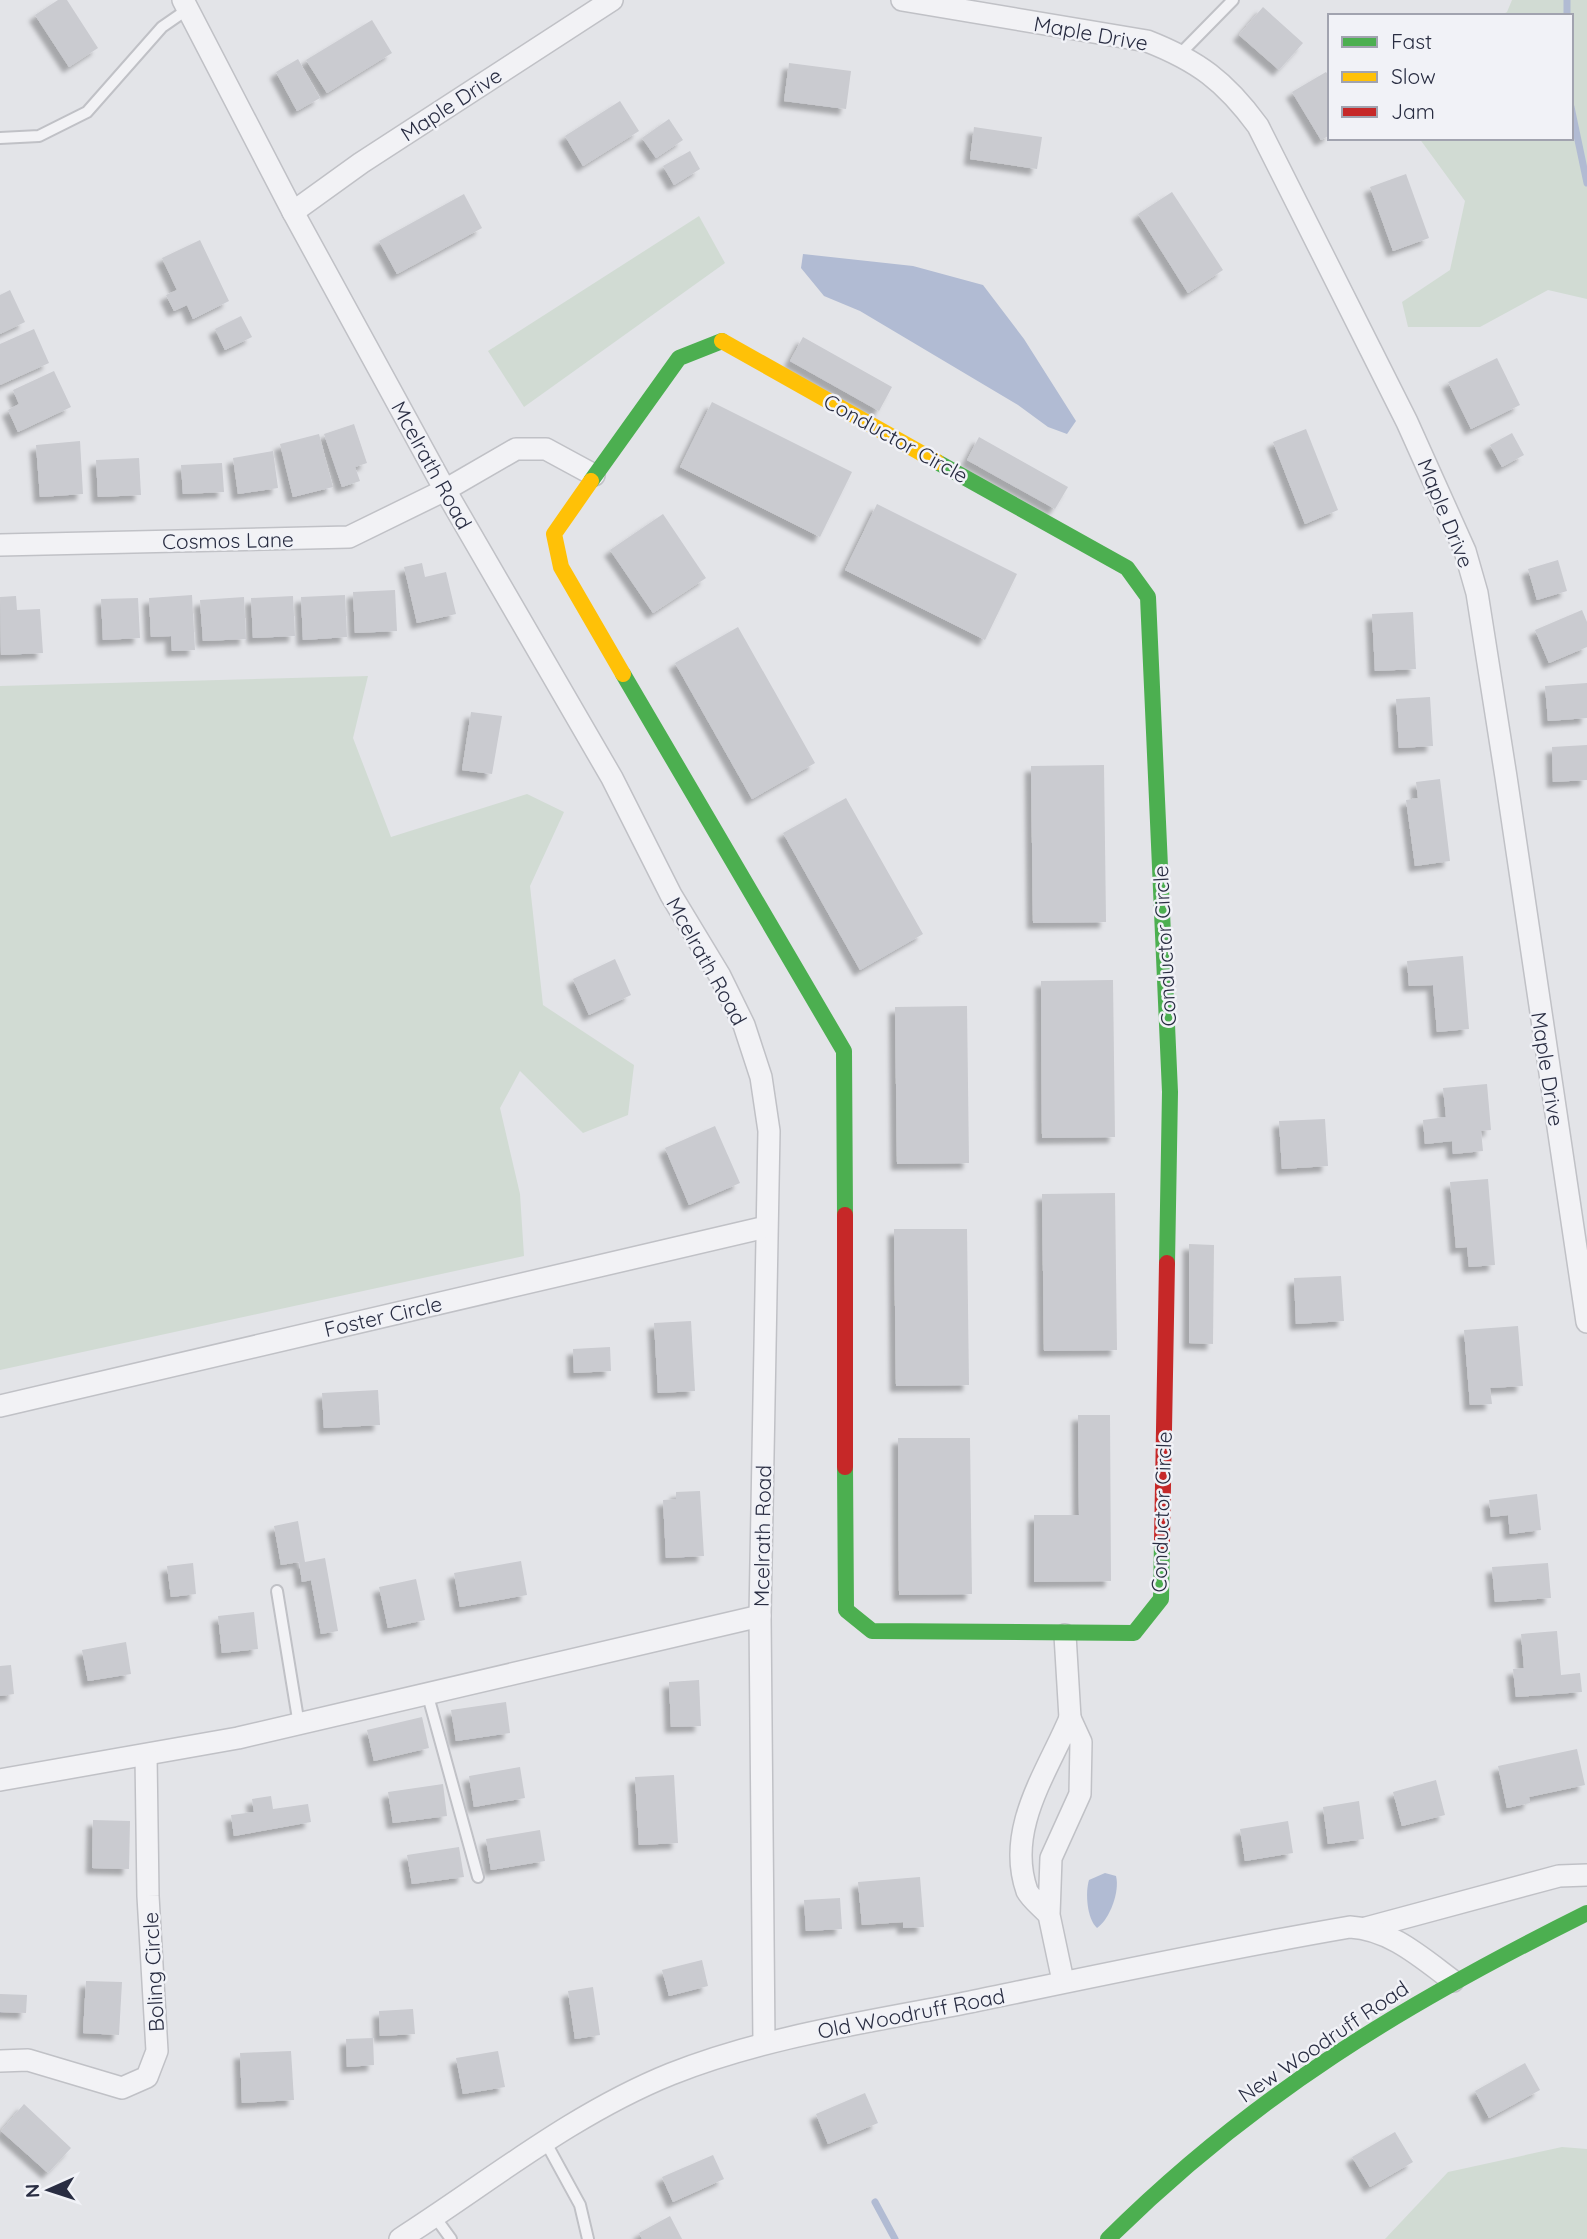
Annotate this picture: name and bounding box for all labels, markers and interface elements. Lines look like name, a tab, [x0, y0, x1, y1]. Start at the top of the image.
street label: Maple Drive	[1032, 10, 1150, 56]
legend	[1328, 14, 1573, 140]
text: Fast	[1391, 28, 1432, 54]
street label: Maple Drive	[395, 62, 507, 146]
text: Slow	[1391, 63, 1436, 89]
text: Jam	[1391, 98, 1435, 124]
street label: Conductor Circle	[819, 388, 973, 488]
street label: Mcelrath Road	[386, 396, 478, 534]
street label: Maple Drive	[1412, 455, 1480, 571]
street label: Cosmos Lane	[162, 526, 294, 554]
street label: Conductor Circle	[1147, 865, 1181, 1027]
street label: Mcelrath Road	[661, 892, 753, 1030]
street label: Maple Drive	[1526, 1010, 1570, 1128]
street label: Foster Circle	[322, 1290, 444, 1342]
street label: Conductor Circle	[1145, 1431, 1177, 1593]
street label: Mcelrath Road	[748, 1465, 776, 1607]
street label: Boling Circle	[137, 1911, 169, 2033]
street label: New Woodruff Road	[1233, 1974, 1413, 2108]
street label: Old Woodruff Road	[815, 1982, 1007, 2044]
north arrow	[14, 2155, 84, 2225]
text: N	[20, 2183, 44, 2198]

